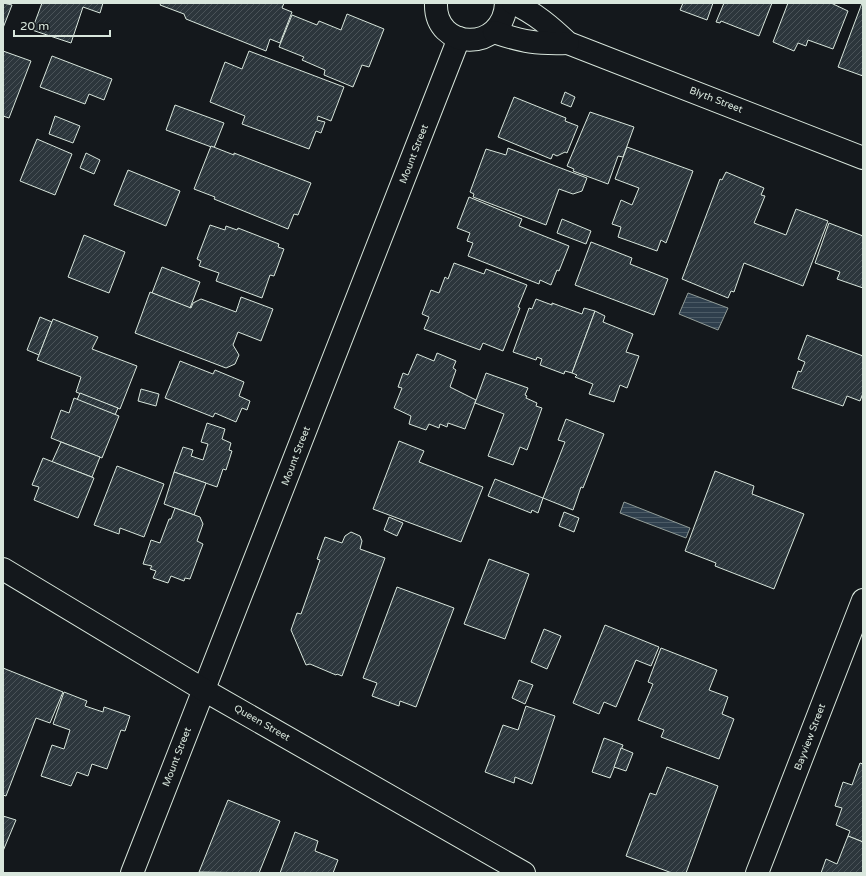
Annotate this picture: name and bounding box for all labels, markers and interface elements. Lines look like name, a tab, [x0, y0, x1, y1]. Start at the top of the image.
scale bar	[14, 12, 110, 38]
text: 20 m	[20, 19, 49, 33]
street label: Blyth Street	[688, 84, 744, 116]
street label: Mount Street	[397, 122, 431, 185]
street label: Mount Street	[279, 424, 313, 487]
street label: Queen Street	[232, 702, 292, 744]
street label: Bayview Street	[792, 702, 828, 772]
street label: Mount Street	[160, 725, 194, 788]

